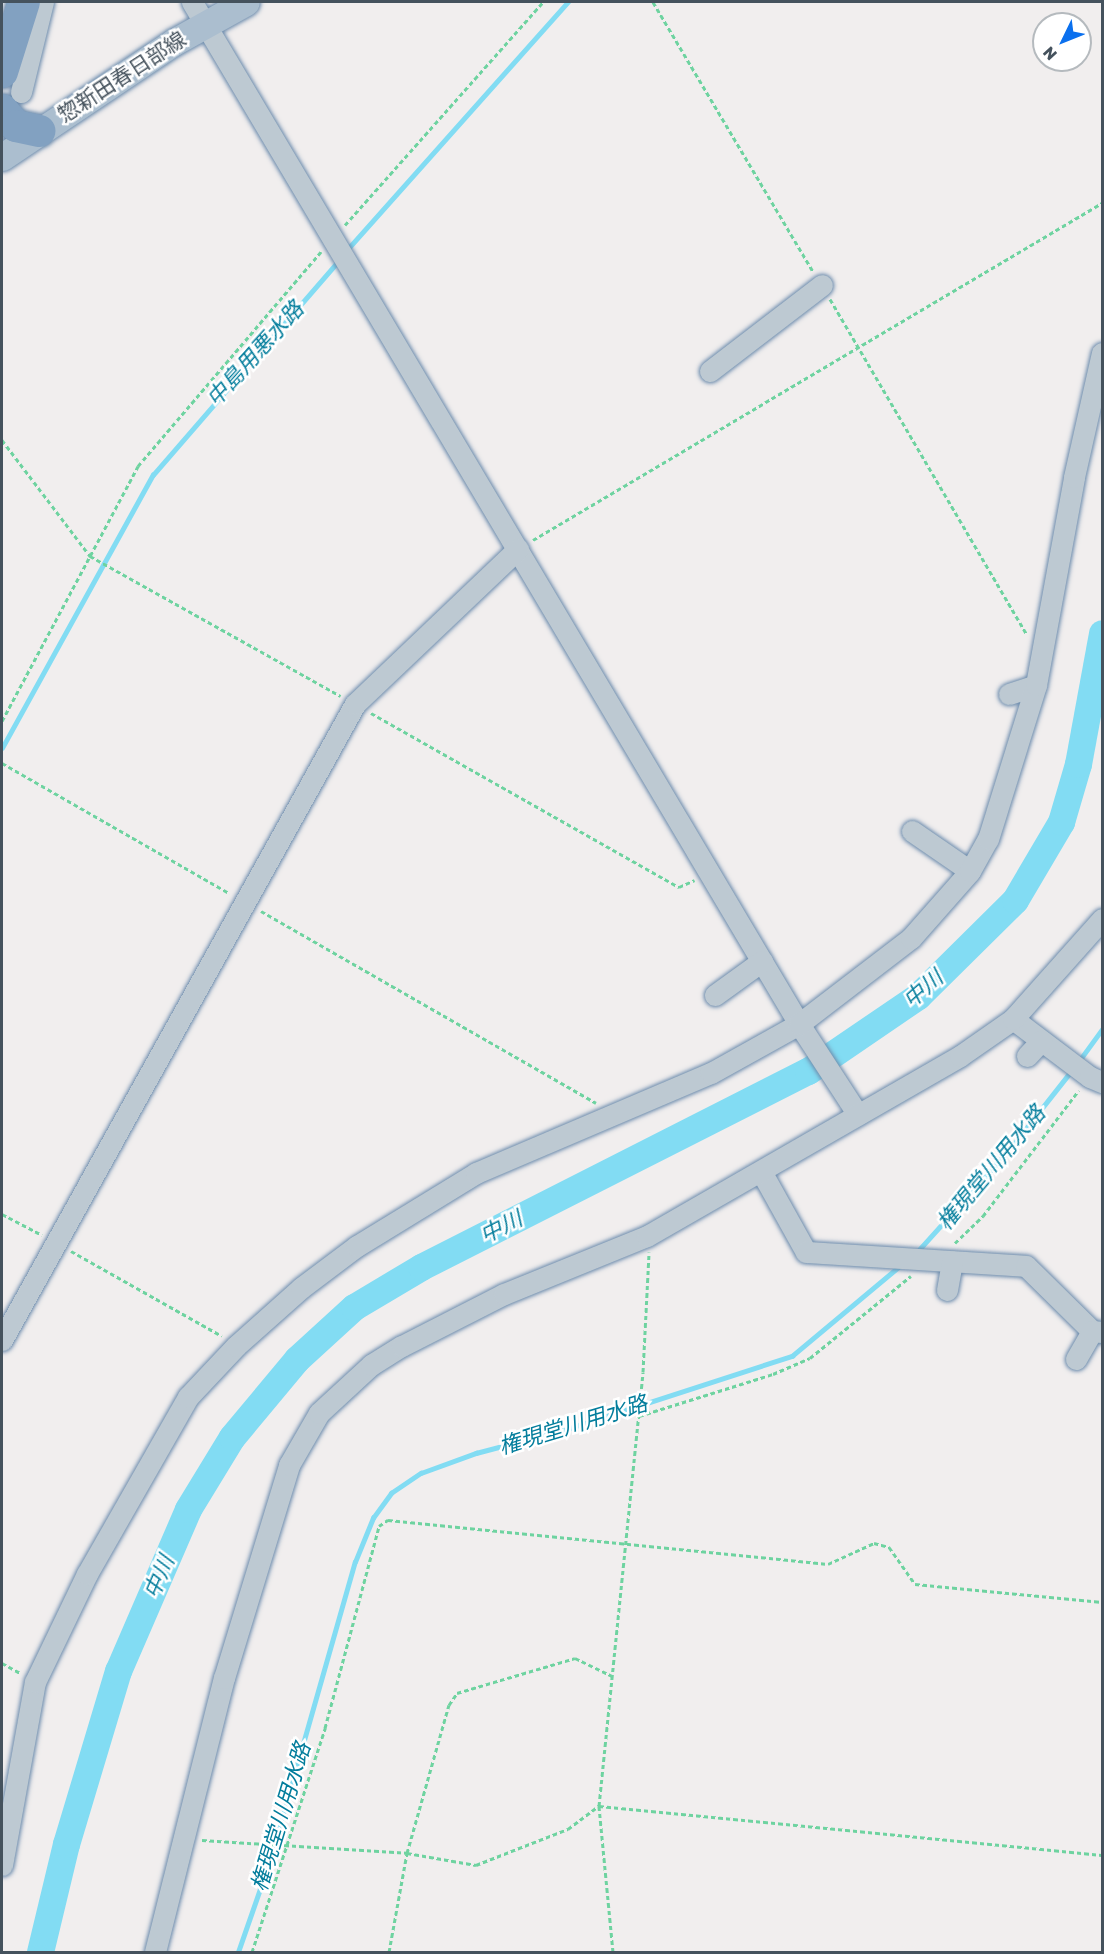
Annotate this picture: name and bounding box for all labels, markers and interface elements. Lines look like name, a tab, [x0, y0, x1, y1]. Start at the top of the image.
north arrow	[1032, 12, 1092, 72]
street label: 惣新田春日部線	[53, 26, 191, 128]
text: N	[1039, 43, 1061, 64]
water label: 中島用悪水路	[201, 296, 309, 412]
water label: 中川	[898, 965, 948, 1013]
water label: 権現堂川用水路	[931, 1101, 1051, 1235]
water label: 中川	[475, 1205, 527, 1249]
water label: 権現堂川用水路	[496, 1390, 650, 1460]
water label: 中川	[138, 1552, 180, 1602]
water label: 権現堂川用水路	[246, 1740, 316, 1894]

